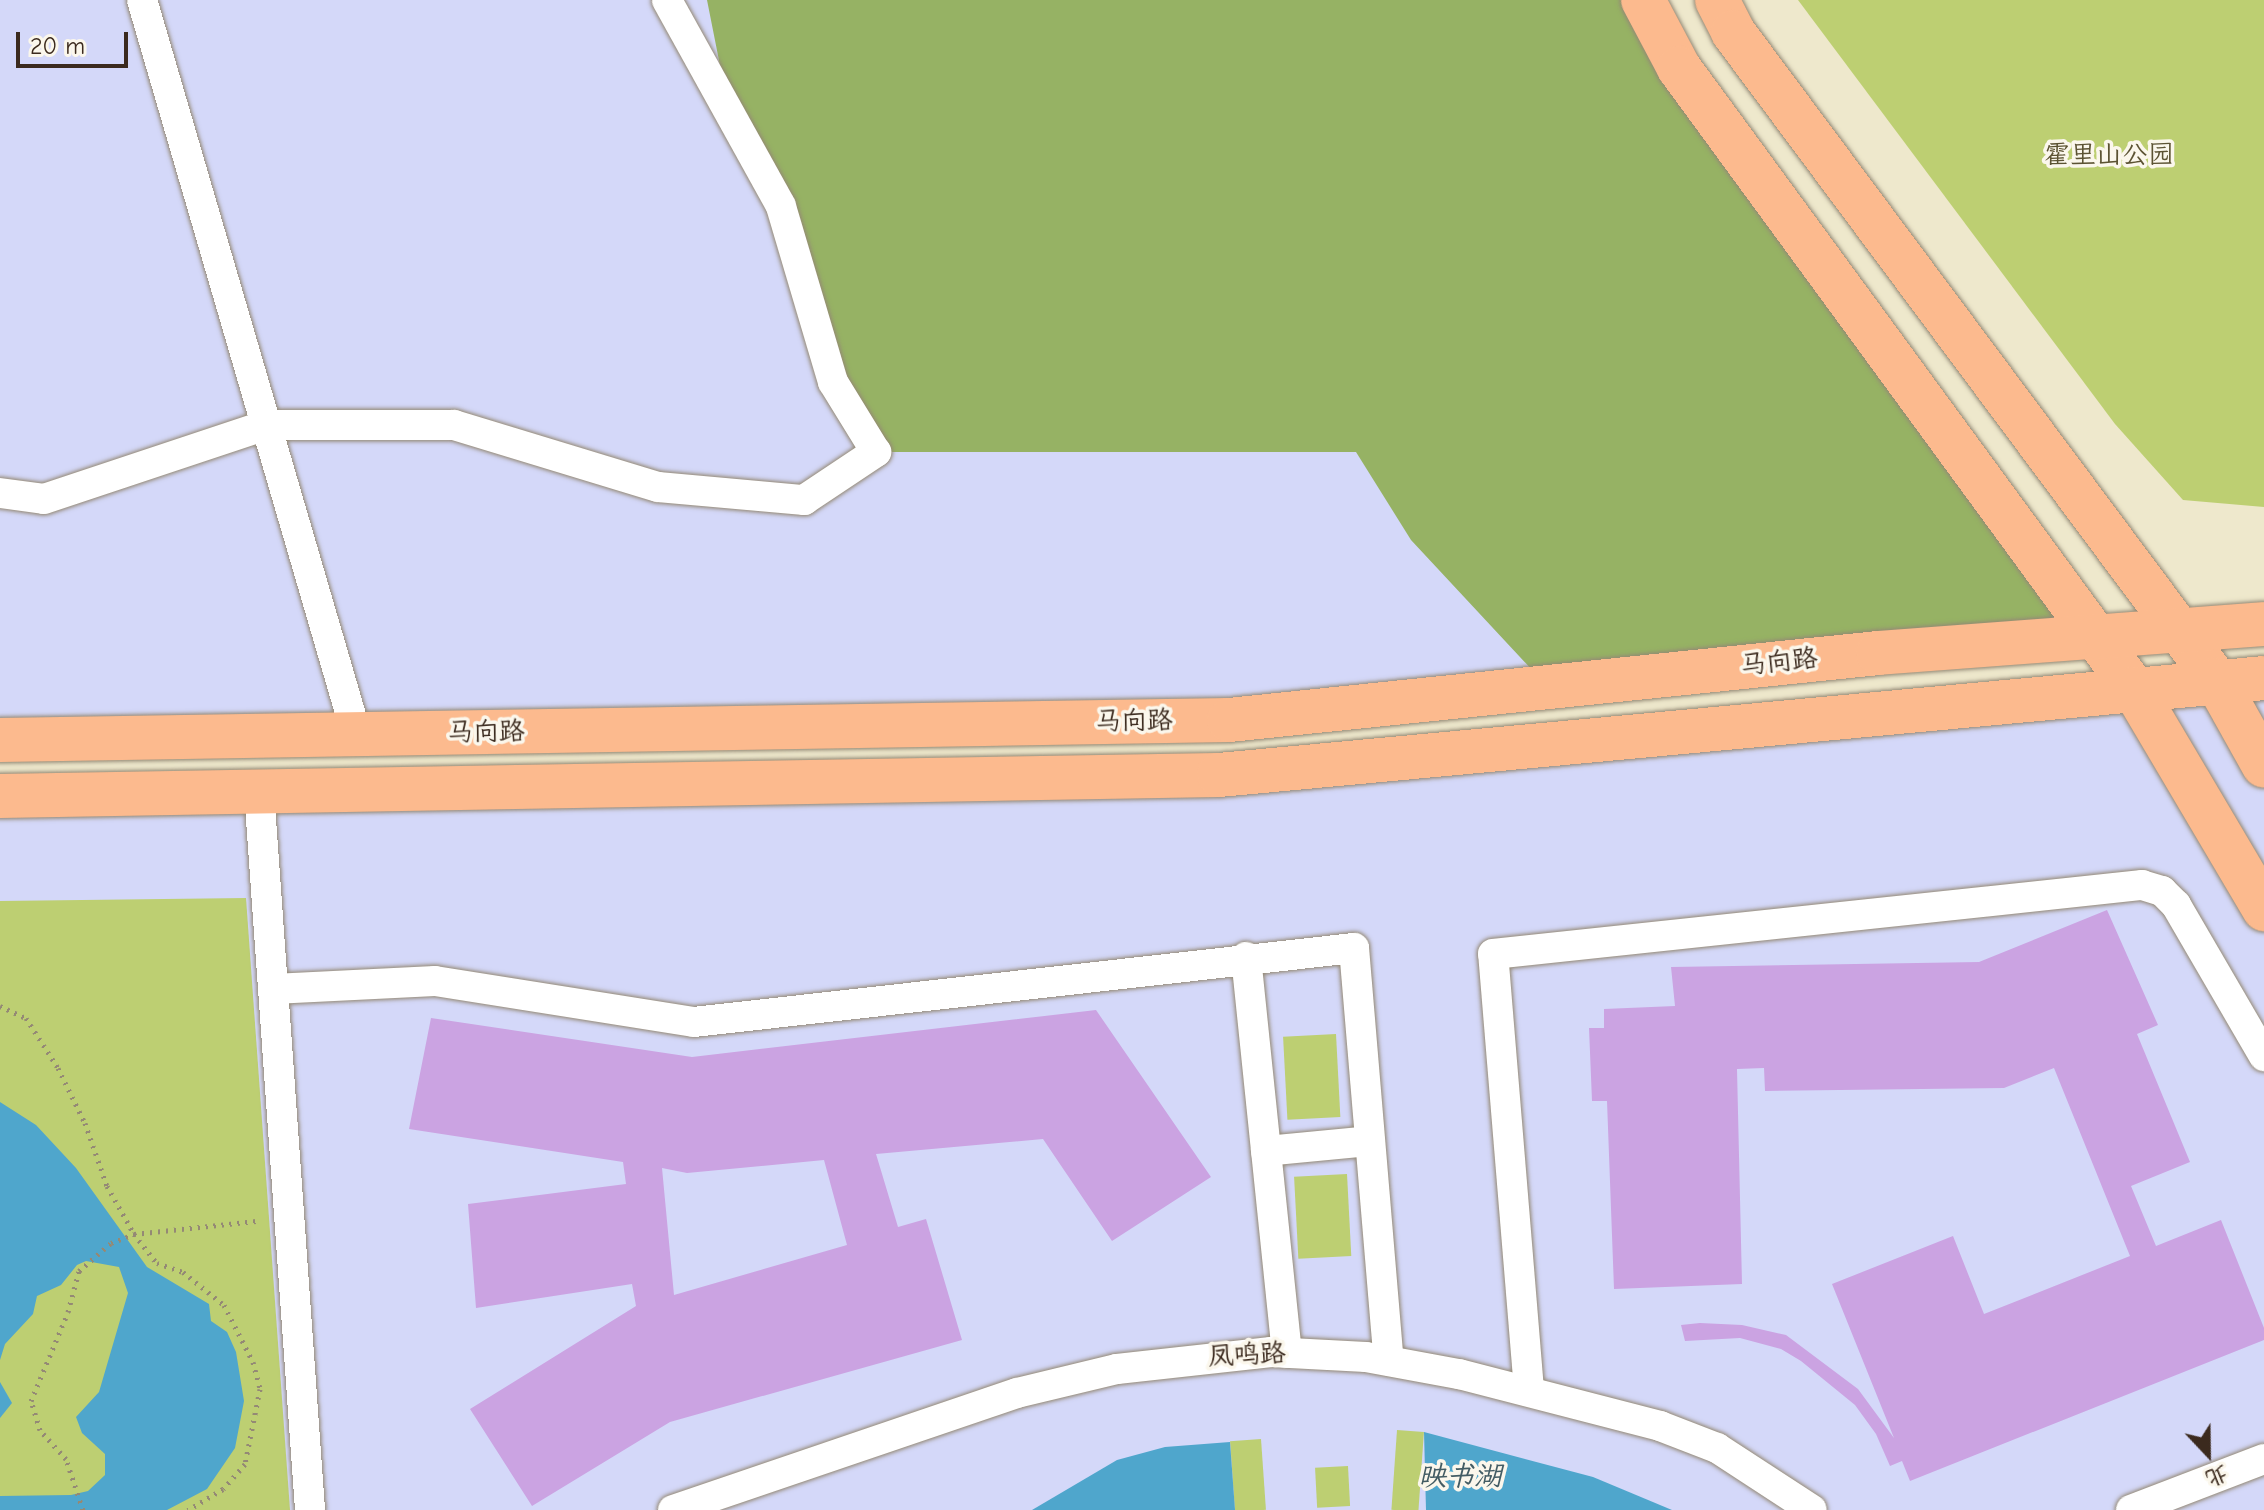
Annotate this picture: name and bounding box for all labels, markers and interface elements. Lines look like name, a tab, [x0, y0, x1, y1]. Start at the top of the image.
scale bar	[20, 16, 132, 66]
text: 20 m	[30, 32, 85, 60]
park label: 霍里山公园	[2044, 140, 2174, 172]
street label: 马向路	[1739, 643, 1819, 683]
street label: 马向路	[1095, 706, 1173, 738]
street label: 马向路	[447, 717, 525, 749]
street label: 凤鸣路	[1207, 1338, 1287, 1374]
north arrow	[2168, 1414, 2248, 1494]
water label: 映书湖	[1418, 1459, 1502, 1493]
text: 北	[2202, 1460, 2232, 1492]

